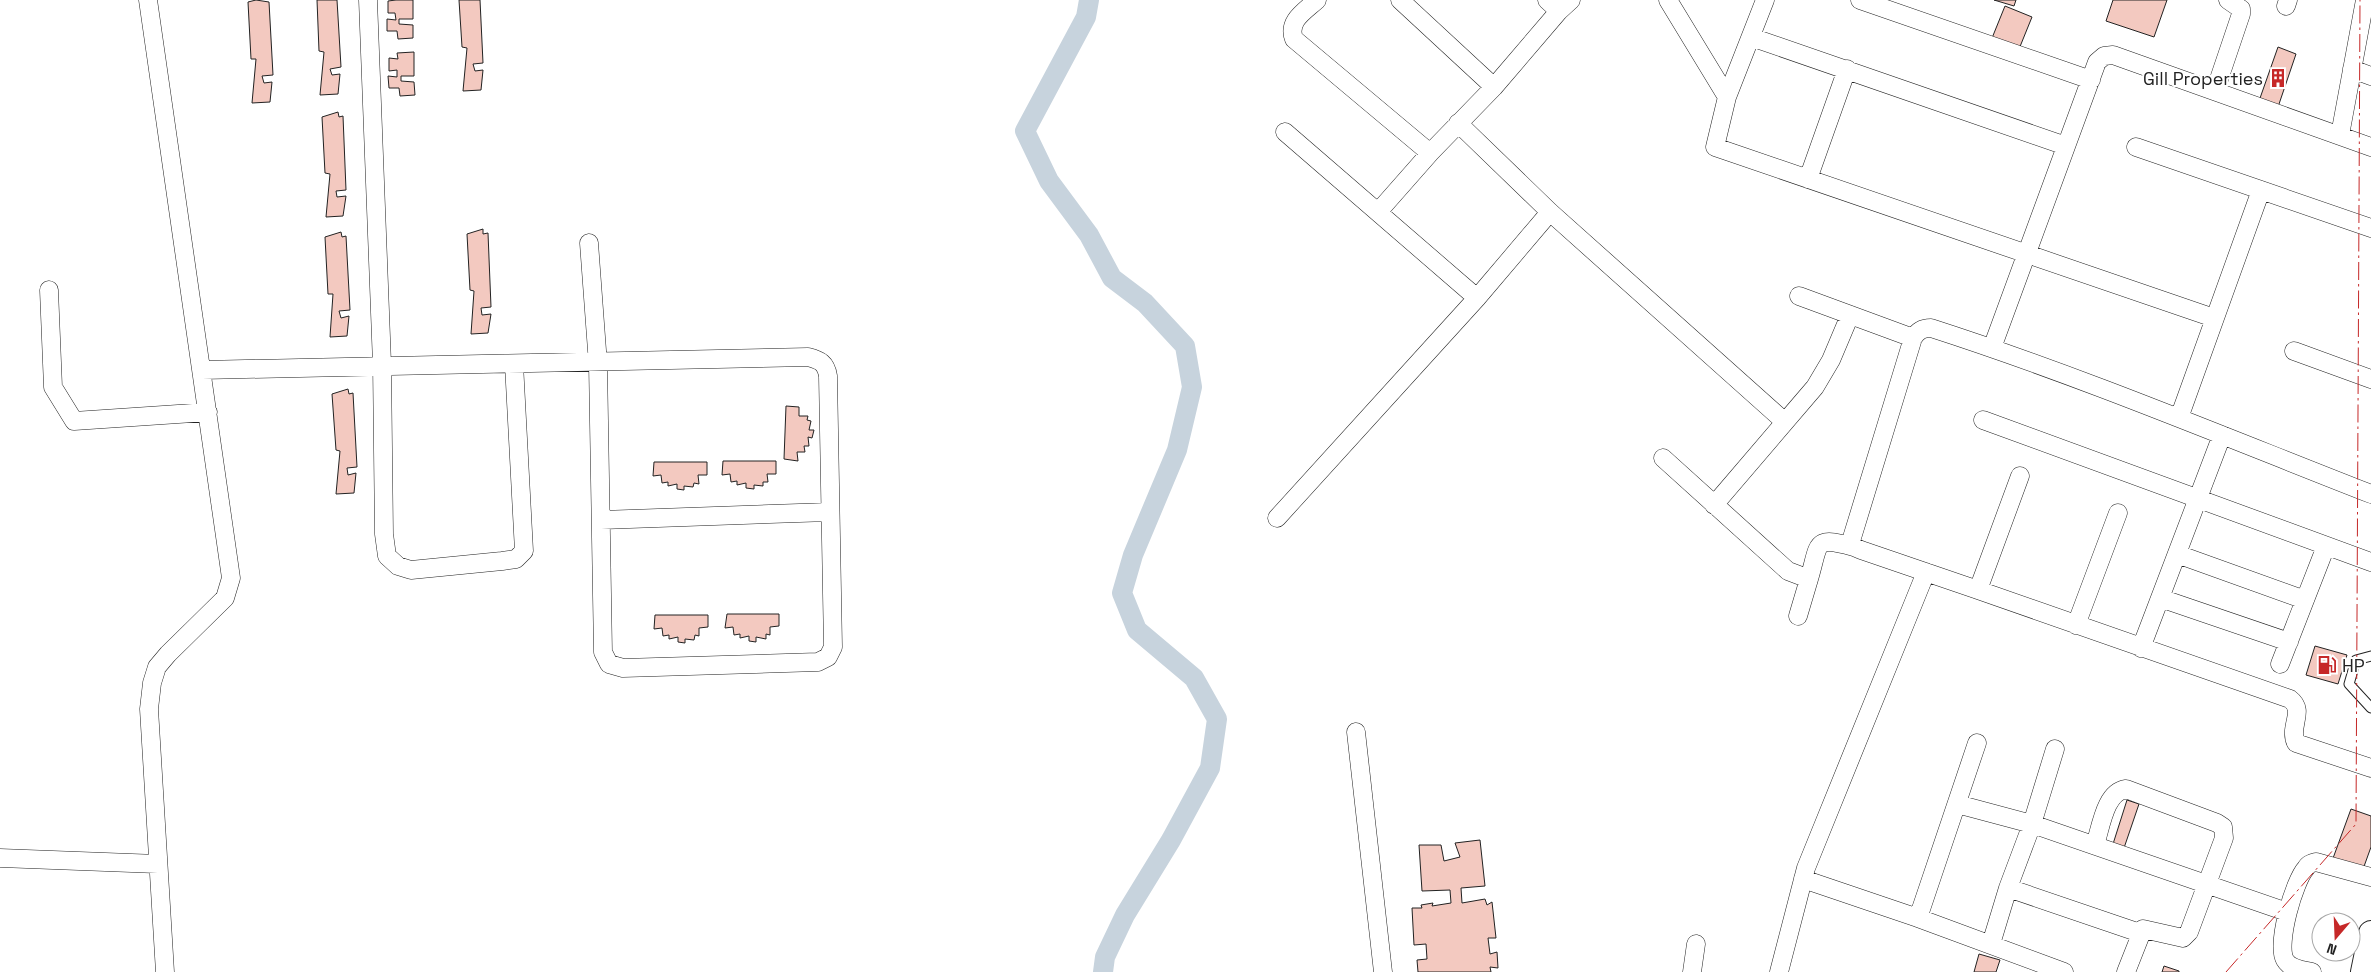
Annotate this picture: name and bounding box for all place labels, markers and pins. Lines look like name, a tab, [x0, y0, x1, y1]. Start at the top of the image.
place label: Gill Properties	[2143, 67, 2263, 90]
building icon: Gill Properties	[2267, 67, 2289, 89]
fuel station icon: HP	[2316, 654, 2338, 676]
place label: HP	[2342, 654, 2365, 677]

